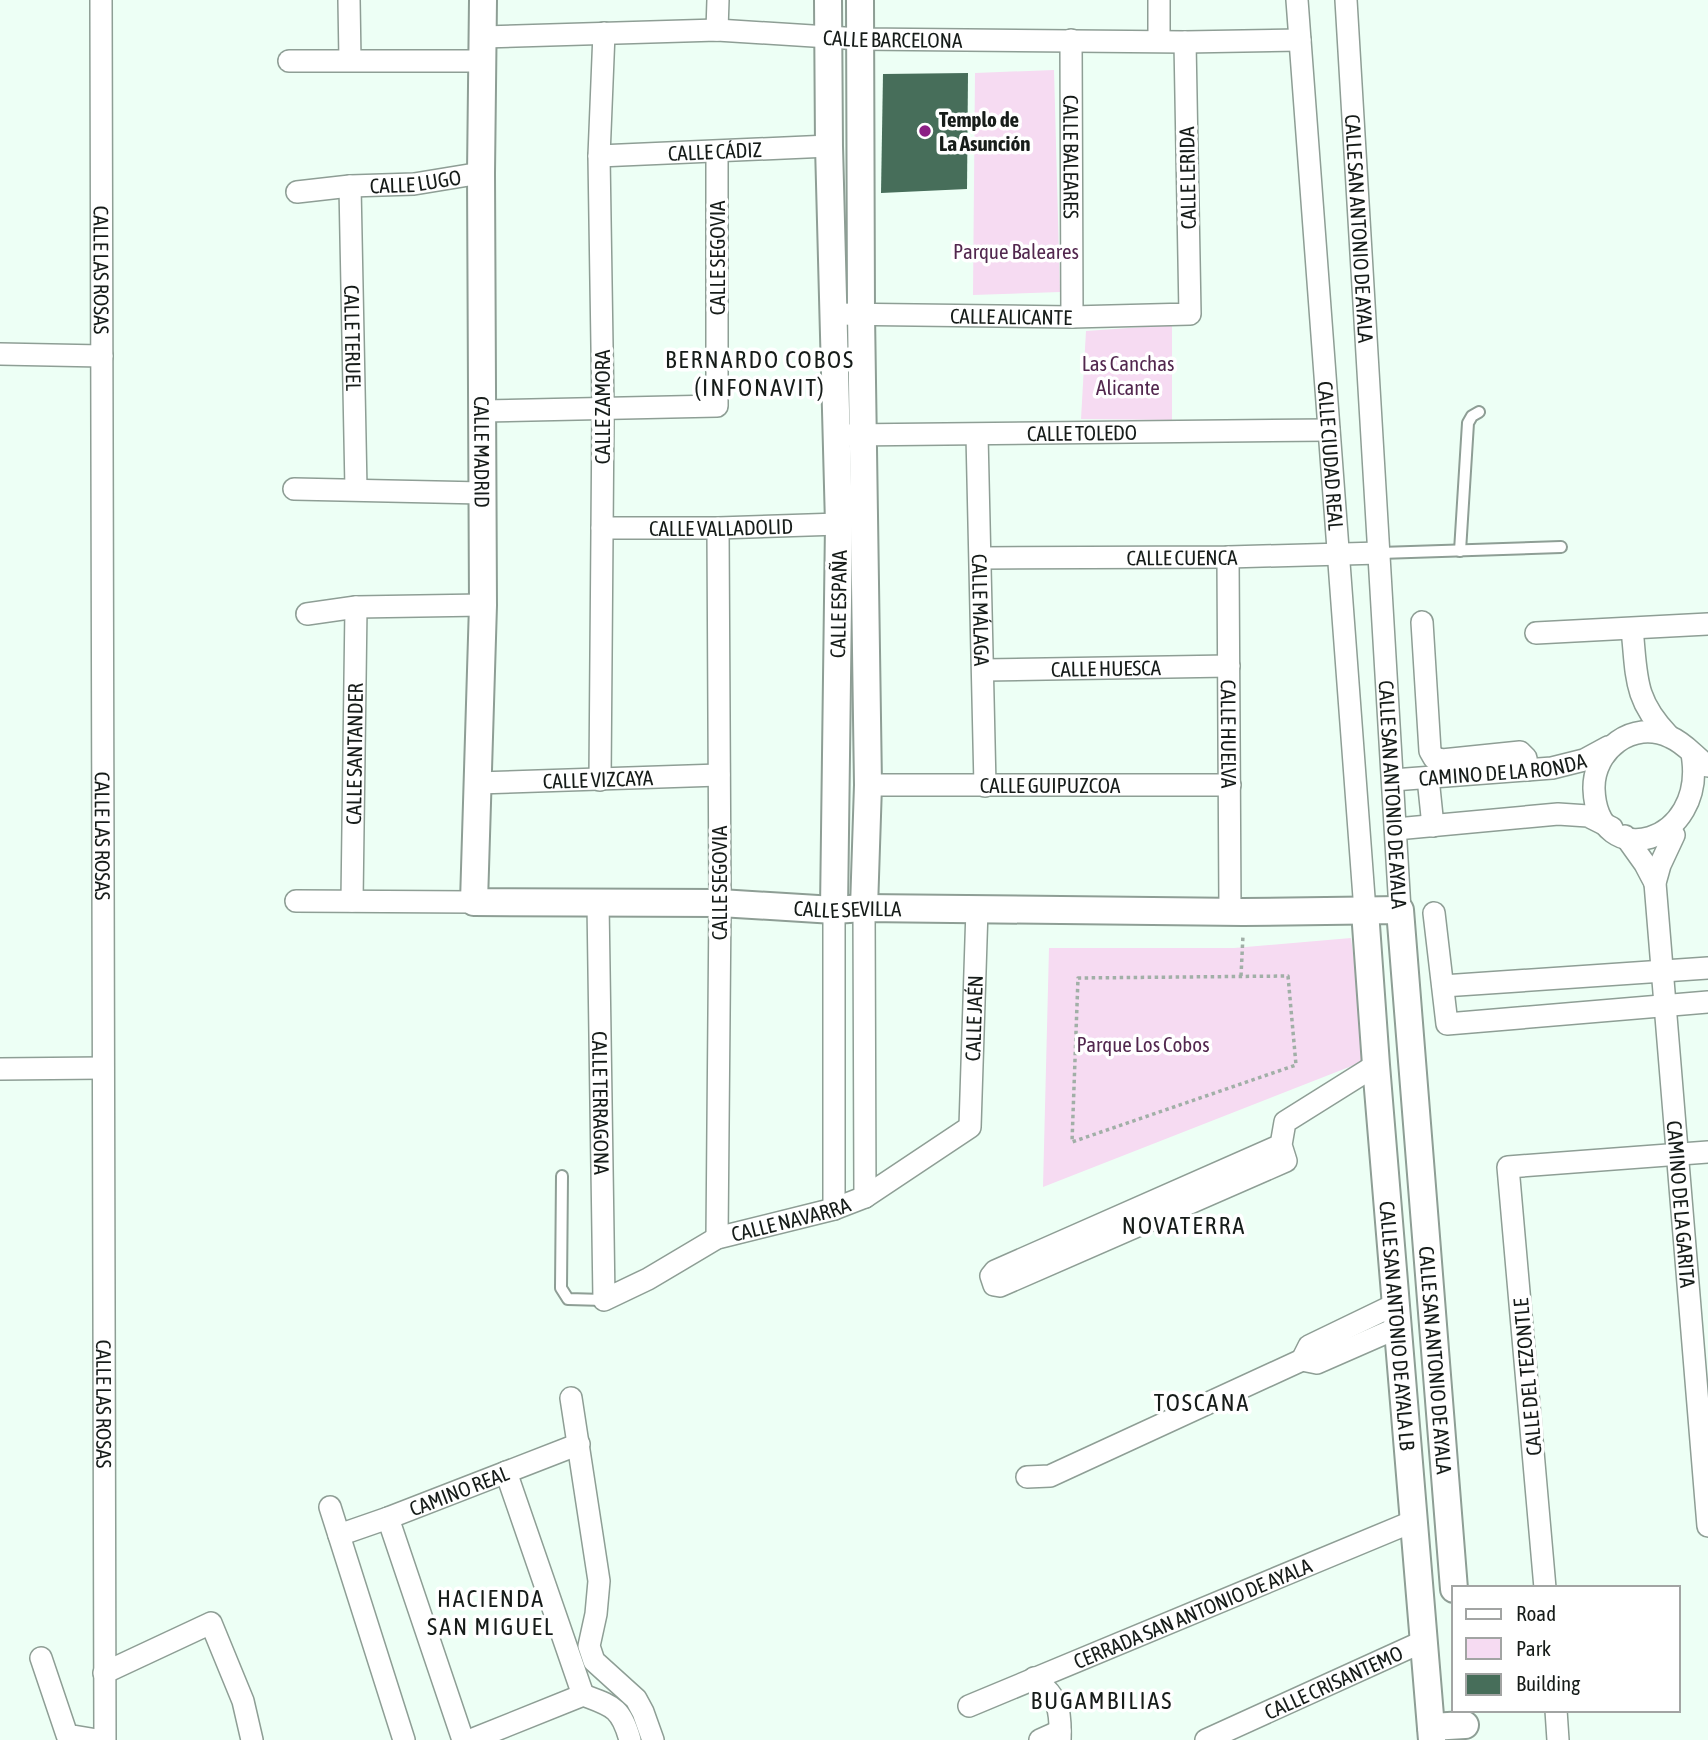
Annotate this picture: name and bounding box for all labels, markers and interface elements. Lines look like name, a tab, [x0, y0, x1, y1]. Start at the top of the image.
street label: CALLE BARCELONA	[822, 25, 963, 52]
street label: CALLE BALEARES	[1059, 95, 1084, 219]
place label: Templo de La Asunción	[939, 107, 1030, 155]
street label: CALLE SAN ANTONIO DE AYALA	[1341, 114, 1378, 344]
marker: Templo de La Asunción	[917, 123, 933, 139]
street label: CALLE LERIDA	[1174, 126, 1200, 230]
street label: CALLE CÁDIZ	[667, 137, 762, 165]
street label: CALLE LUGO	[369, 164, 463, 197]
street label: CALLE SEGOVIA	[705, 200, 729, 315]
street label: CALLE LAS ROSAS	[89, 206, 114, 334]
park label: Parque Baleares	[953, 239, 1079, 263]
street label: CALLE TERUEL	[340, 285, 366, 391]
street label: CALLE ALICANTE	[950, 303, 1072, 329]
district label: BERNARDO COBOS (INFONAVIT)	[665, 346, 855, 401]
street label: CALLE ZAMORA	[590, 349, 614, 464]
park label: Las Canchas Alicante	[1082, 351, 1174, 399]
street label: CALLE CIUDAD REAL	[1313, 380, 1349, 531]
street label: CALLE MADRID	[470, 396, 495, 508]
street label: CALLE TOLEDO	[1027, 420, 1137, 445]
street label: CALLE VALLADOLID	[649, 514, 793, 540]
street label: CALLE CUENCA	[1127, 545, 1238, 569]
street label: CALLE ESPAÑA	[825, 549, 851, 658]
street label: CALLE MÁLAGA	[968, 554, 994, 667]
street label: CALLE HUESCA	[1051, 655, 1162, 681]
street label: CALLE HUELVA	[1217, 680, 1241, 789]
street label: CALLE SAN ANTONIO DE AYALA	[1374, 680, 1412, 910]
street label: CALLE SANTANDER	[341, 683, 367, 825]
street label: CAMINO DE LA RONDA	[1418, 748, 1589, 790]
street label: CALLE VIZCAYA	[542, 765, 654, 793]
street label: CALLE LAS ROSAS	[91, 772, 115, 900]
street label: CALLE GUIPUZCOA	[980, 773, 1121, 797]
street label: CALLE SEGOVIA	[707, 825, 731, 940]
street label: CALLE SEVILLA	[793, 896, 902, 922]
street label: CALLE JAÉN	[960, 975, 987, 1062]
street label: CALLE TERRAGONA	[588, 1031, 614, 1176]
park label: Parque Los Cobos	[1076, 1032, 1210, 1056]
street label: CAMINO DE LA GARITA	[1663, 1120, 1700, 1289]
street label: CALLE NAVARRA	[729, 1192, 854, 1246]
street label: CALLE SAN ANTONIO DE AYALA LB	[1375, 1200, 1420, 1451]
district label: NOVATERRA	[1122, 1212, 1246, 1239]
street label: CALLE SAN ANTONIO DE AYALA	[1415, 1245, 1457, 1476]
street label: CALLE DEL TEZONTLE	[1508, 1297, 1546, 1457]
street label: CALLE LAS ROSAS	[92, 1340, 116, 1468]
district label: TOSCANA	[1154, 1389, 1250, 1416]
street label: CAMINO REAL	[406, 1460, 512, 1521]
street label: CERRADA SAN ANTONIO DE AYALA	[1070, 1553, 1316, 1673]
district label: HACIENDA SAN MIGUEL	[427, 1585, 555, 1640]
legend	[1452, 1586, 1680, 1712]
text: Road	[1516, 1601, 1556, 1625]
text: Park	[1516, 1636, 1551, 1660]
street label: CALLE CRISANTEMO	[1261, 1640, 1406, 1724]
text: Building	[1516, 1671, 1580, 1695]
district label: BUGAMBILIAS	[1031, 1687, 1173, 1714]

